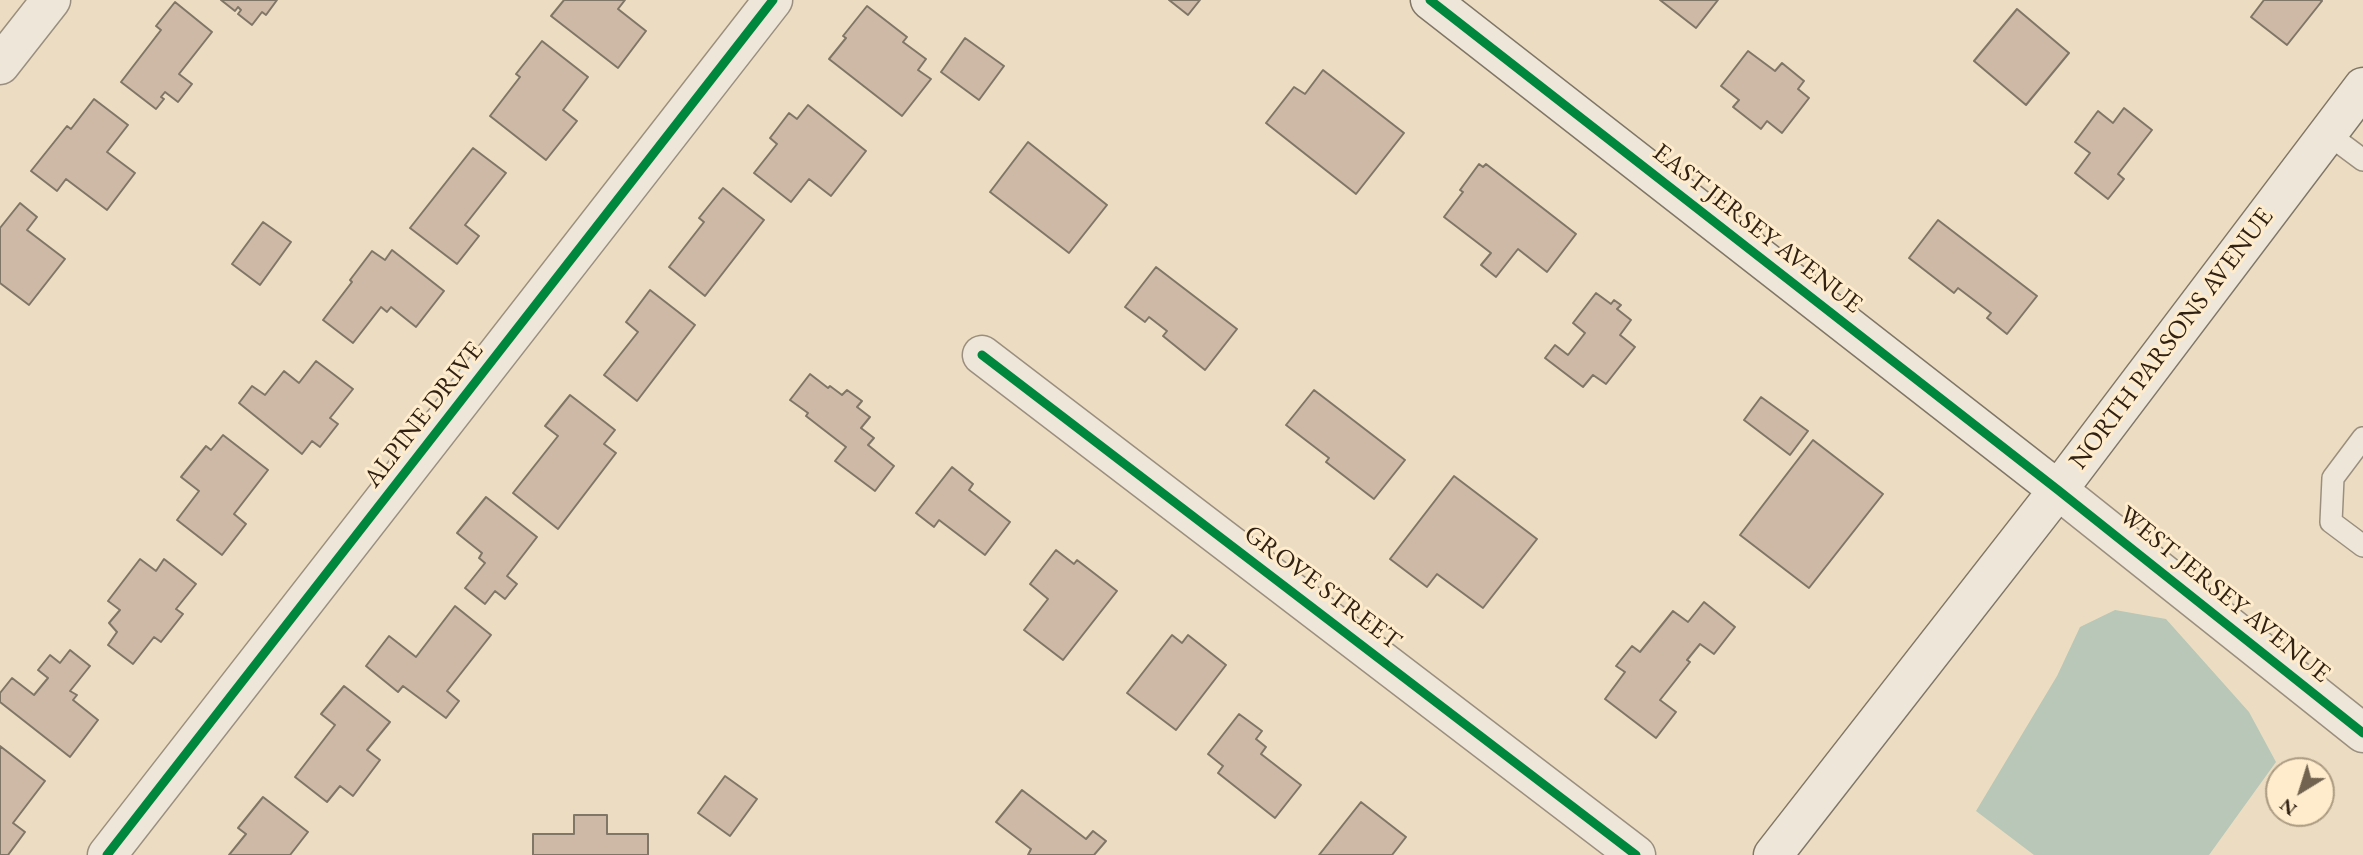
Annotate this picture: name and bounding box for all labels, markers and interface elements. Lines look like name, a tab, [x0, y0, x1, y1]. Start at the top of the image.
street label: EAST JERSEY AVENUE	[1646, 137, 1868, 321]
street label: NORTH PARSONS AVENUE	[2063, 202, 2281, 476]
street label: ALPINE DRIVE	[358, 336, 490, 494]
street label: WEST JERSEY AVENUE	[2112, 500, 2336, 690]
street label: GROVE STREET	[1237, 519, 1407, 657]
north arrow	[2265, 757, 2335, 827]
text: N	[2274, 793, 2302, 822]

